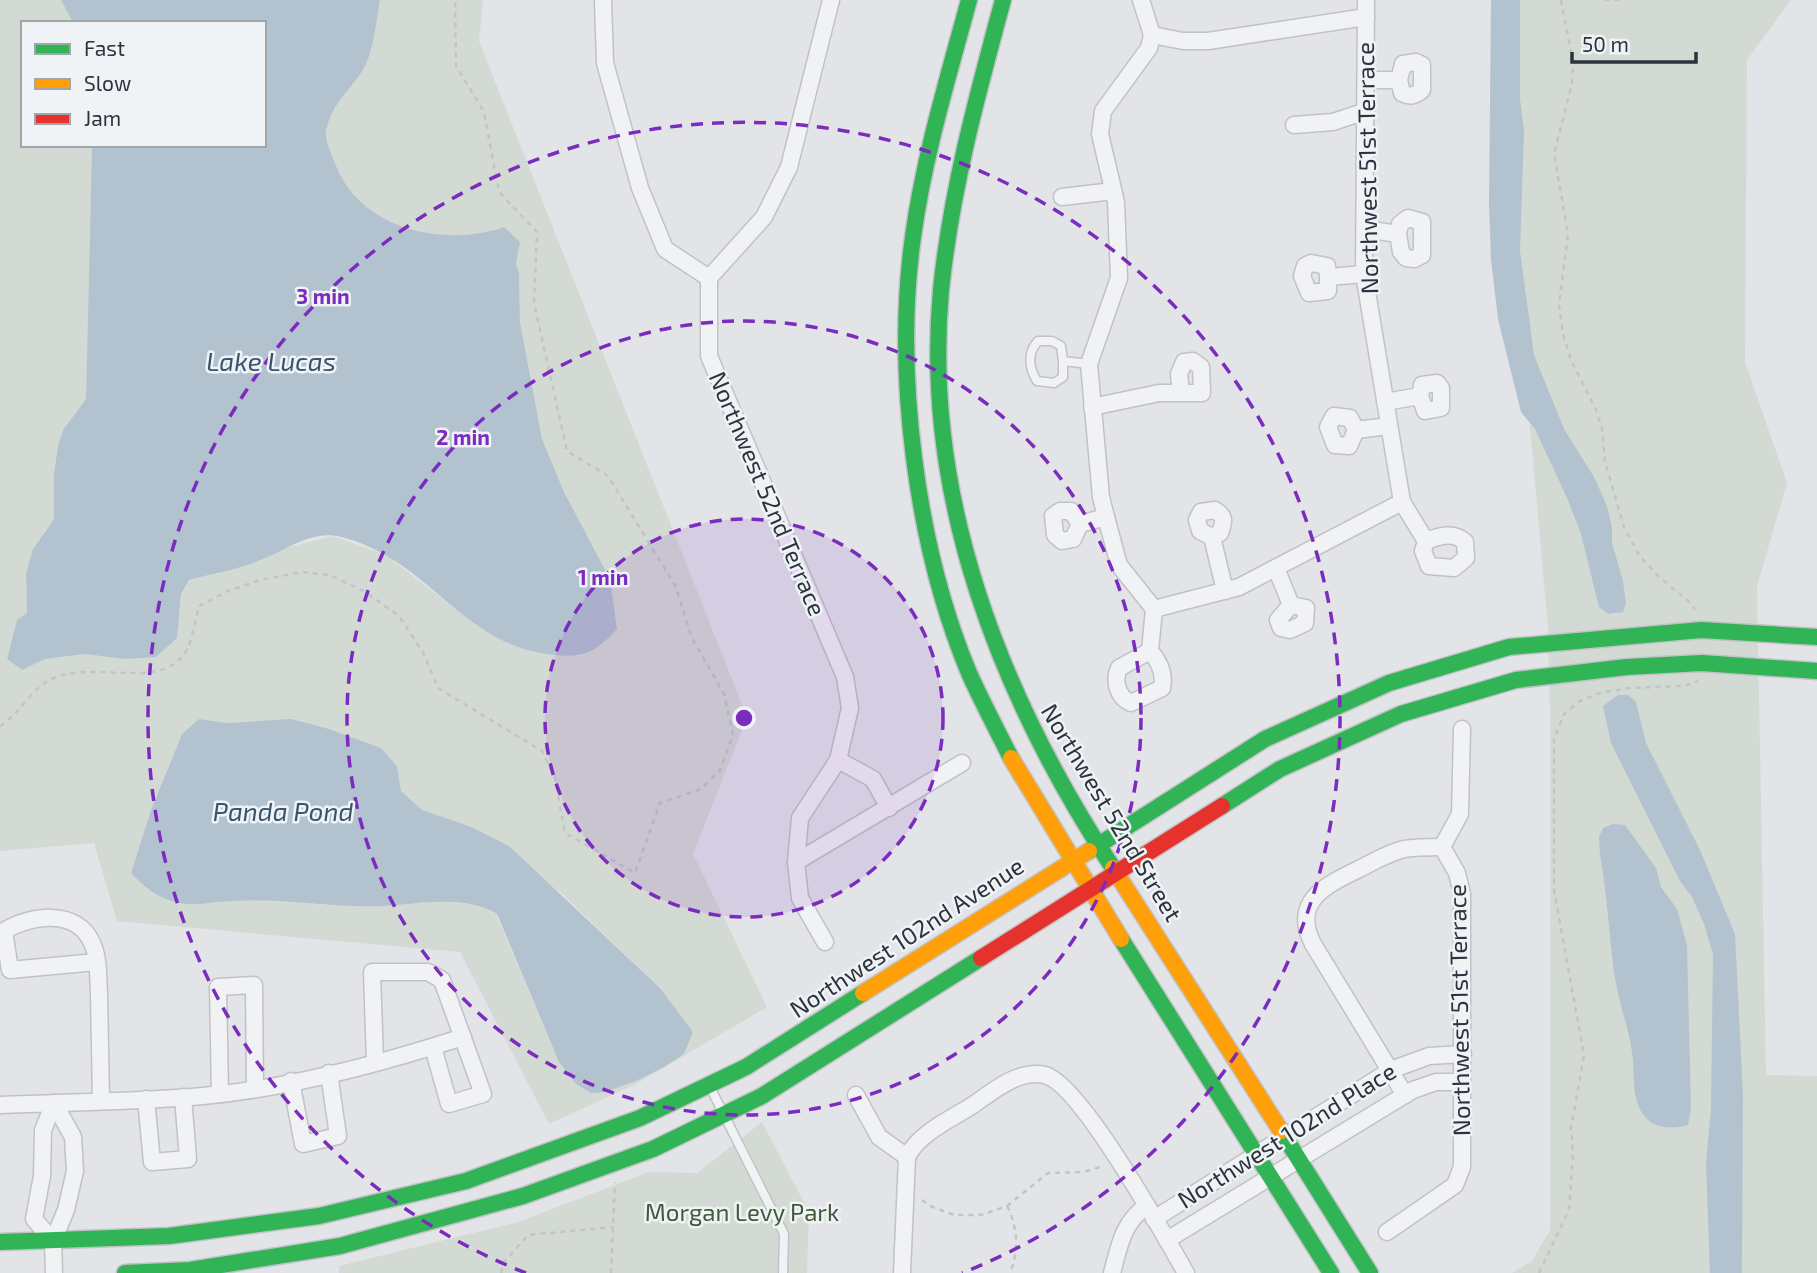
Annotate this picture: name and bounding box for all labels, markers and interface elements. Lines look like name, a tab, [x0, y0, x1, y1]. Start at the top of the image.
legend	[21, 21, 266, 147]
scale bar	[1572, 21, 1696, 65]
text: 50 m	[1582, 31, 1629, 56]
text: Fast	[84, 35, 125, 60]
street label: Northwest 51st Terrace	[1350, 42, 1383, 294]
text: Slow	[84, 70, 131, 95]
text: Jam	[84, 105, 121, 130]
text: 3 min	[296, 283, 350, 308]
water label: Lake Lucas	[206, 345, 336, 376]
street label: Northwest 52nd Terrace	[704, 367, 833, 620]
text: 2 min	[436, 424, 490, 449]
text: 1 min	[578, 564, 628, 589]
street label: Northwest 52nd Street	[1036, 698, 1189, 926]
centre of rings	[732, 706, 756, 730]
water label: Panda Pond	[213, 795, 353, 826]
street label: Northwest 102nd Avenue	[784, 850, 1029, 1023]
street label: Northwest 51st Terrace	[1442, 884, 1475, 1136]
street label: Northwest 102nd Place	[1172, 1056, 1401, 1214]
park label: Morgan Levy Park	[645, 1197, 839, 1226]

